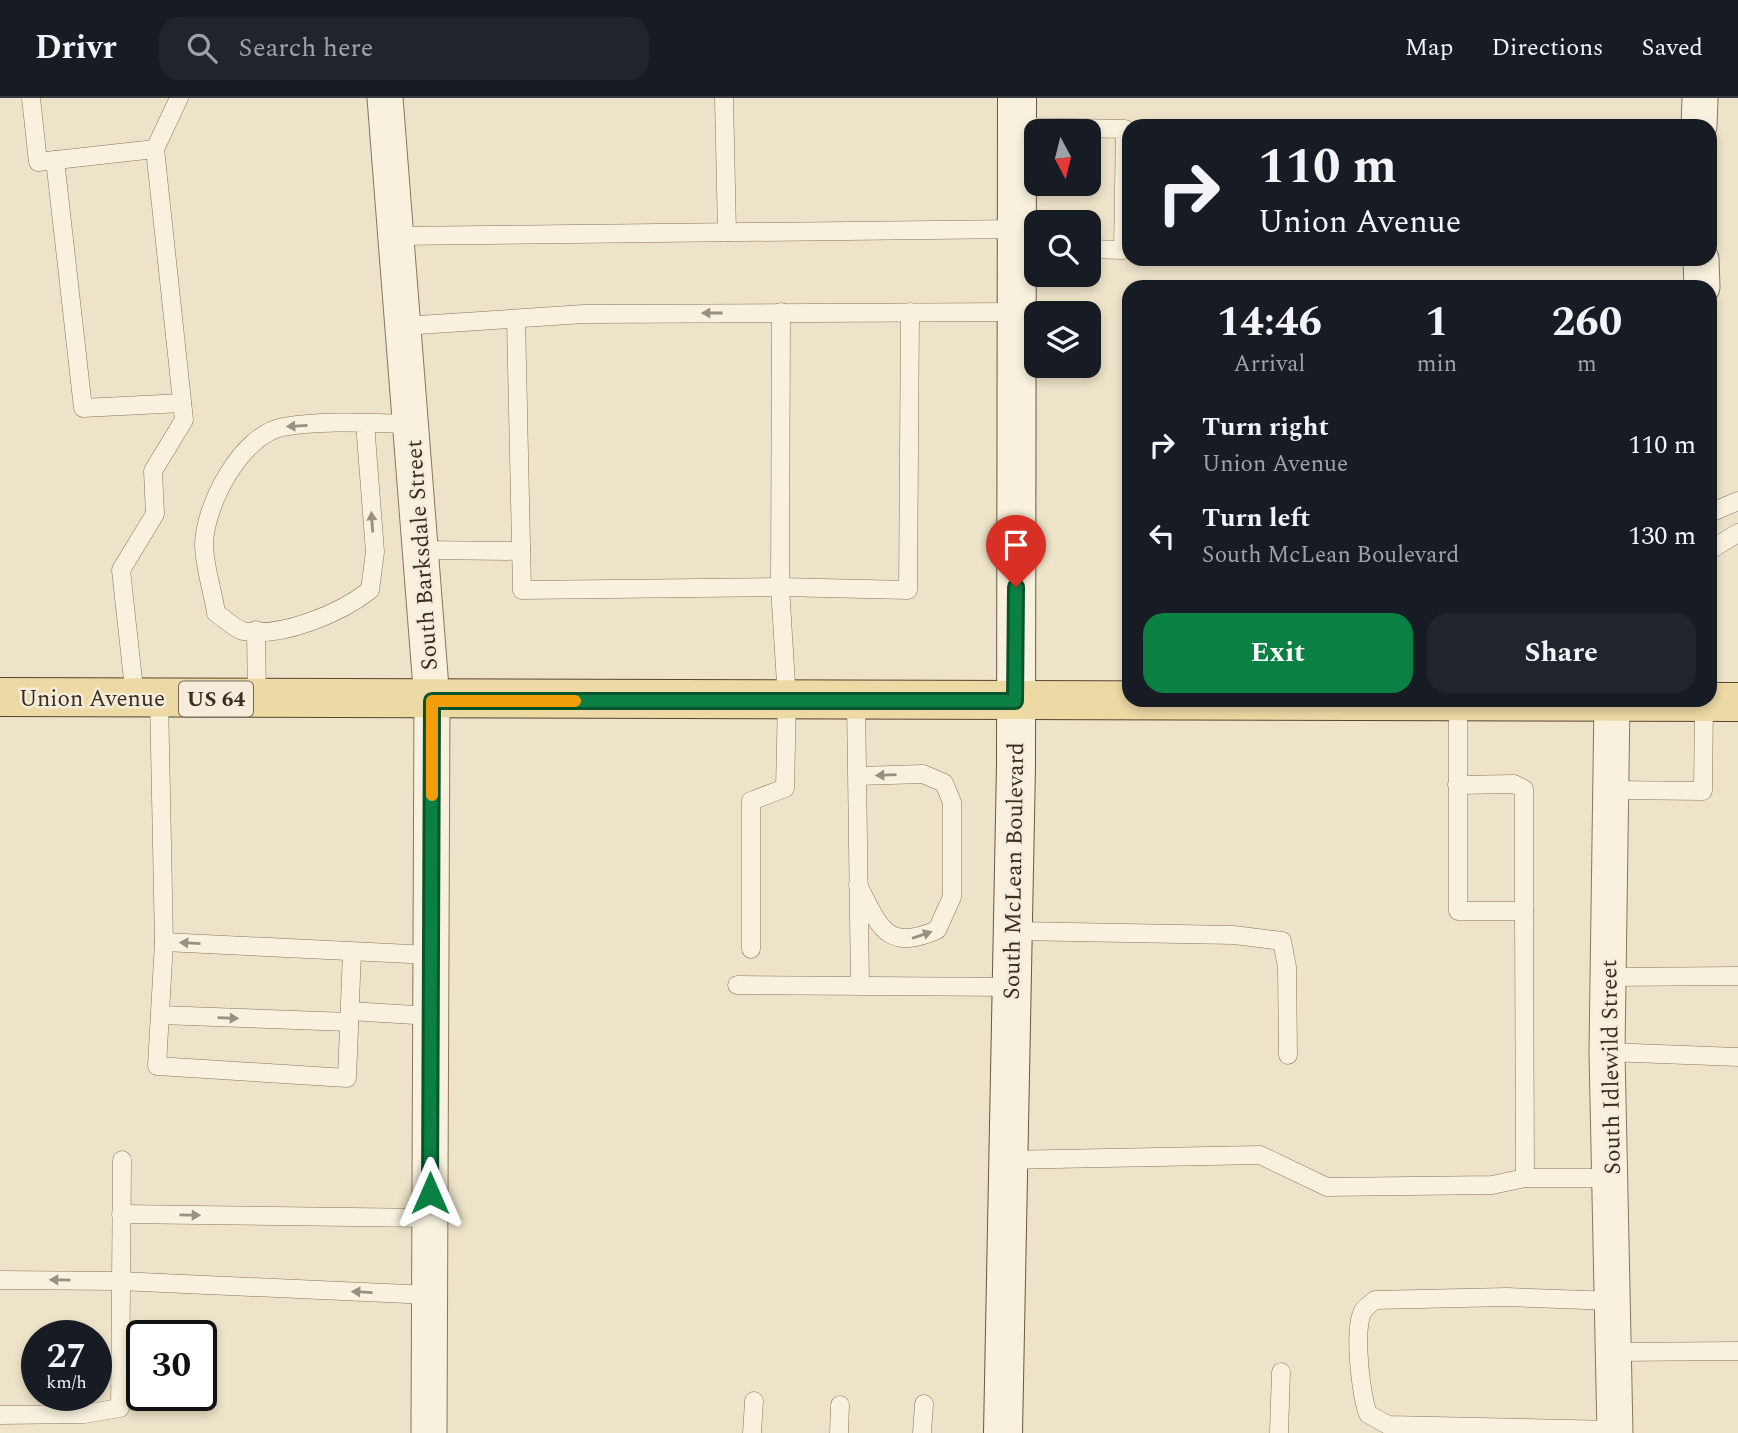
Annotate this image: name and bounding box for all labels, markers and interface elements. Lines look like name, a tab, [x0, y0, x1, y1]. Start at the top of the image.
search box	[159, 17, 649, 80]
text: Drivr	[35, 23, 117, 73]
text: Search here	[239, 28, 373, 68]
icon: search	[183, 29, 221, 67]
text: Map	[1405, 30, 1453, 66]
text: Directions	[1491, 30, 1603, 66]
text: Saved	[1641, 30, 1703, 66]
north arrow	[1024, 119, 1101, 196]
map controls	[1024, 119, 1101, 378]
text: 110 m	[1258, 130, 1397, 205]
icon: right	[1143, 147, 1234, 238]
text: Union Avenue	[1258, 198, 1461, 247]
button: search	[1024, 210, 1101, 287]
text: 14:46	[1217, 291, 1322, 354]
text: 1	[1425, 291, 1449, 354]
text: 260	[1552, 291, 1622, 354]
button: layers	[1024, 301, 1101, 378]
one-way arrow	[701, 307, 723, 319]
text: Arrival	[1234, 347, 1305, 382]
text: min	[1417, 347, 1457, 382]
text: m	[1577, 347, 1597, 382]
text: Turn right	[1202, 407, 1329, 447]
one-way arrow	[285, 421, 307, 432]
text: 110 m	[1628, 425, 1696, 465]
icon: right	[1143, 426, 1181, 464]
street label: South Barksdale Street	[397, 438, 448, 671]
text: Union Avenue	[1202, 447, 1348, 482]
text: Turn left	[1202, 498, 1310, 538]
one-way arrow	[366, 510, 377, 532]
pin	[986, 515, 1046, 587]
text: 130 m	[1628, 516, 1696, 556]
icon: left	[1143, 517, 1181, 555]
icon: arrive	[997, 526, 1035, 564]
text: South McLean Boulevard	[1202, 538, 1459, 573]
button: Exit	[1143, 613, 1413, 693]
button: Share	[1427, 613, 1696, 693]
street label: Union Avenue	[19, 682, 165, 717]
road number: US 64	[179, 682, 253, 716]
street label: South McLean Boulevard	[995, 742, 1034, 1000]
one-way arrow	[875, 770, 897, 781]
one-way arrow	[911, 930, 932, 940]
one-way arrow	[179, 937, 201, 948]
street label: South Idlewild Street	[1592, 959, 1631, 1175]
one-way arrow	[217, 1012, 239, 1023]
position arrow	[393, 1156, 467, 1230]
one-way arrow	[179, 1209, 201, 1220]
one-way arrow	[48, 1275, 70, 1286]
one-way arrow	[351, 1286, 373, 1297]
speed limit sign: 30	[126, 1320, 217, 1411]
text: 27	[47, 1330, 86, 1383]
text: km/h	[46, 1369, 87, 1396]

